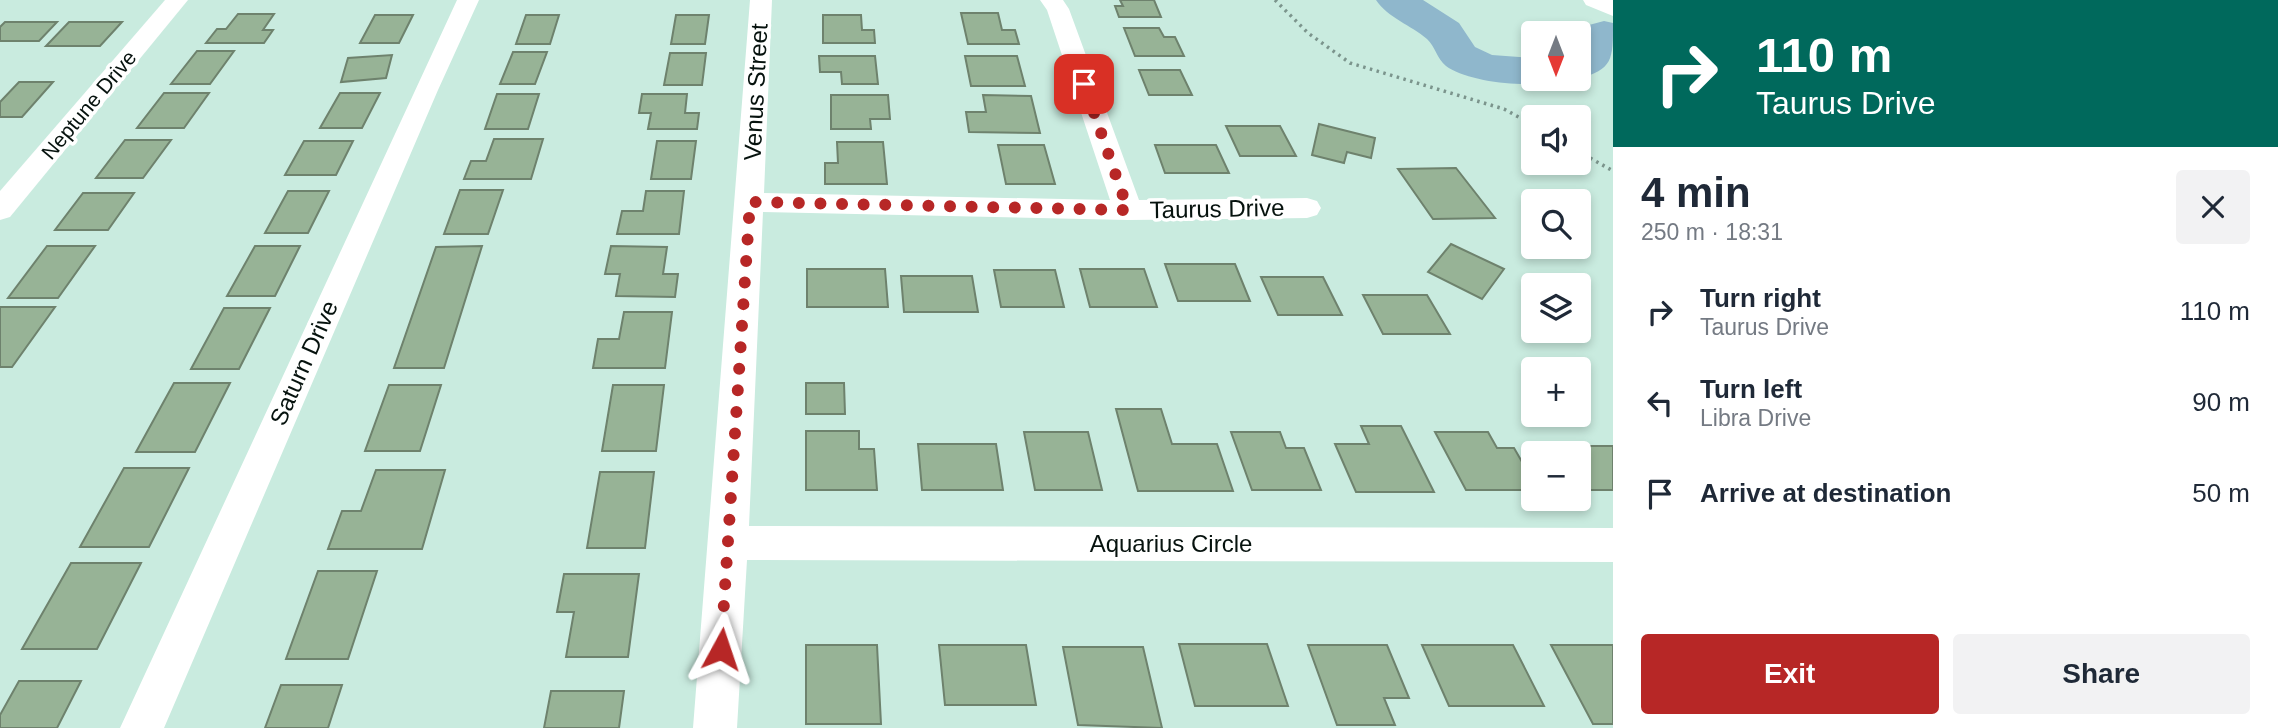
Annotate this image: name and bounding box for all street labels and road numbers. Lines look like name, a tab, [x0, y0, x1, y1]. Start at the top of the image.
street label: Venus Street	[738, 22, 773, 161]
street label: Neptune Drive	[37, 46, 141, 163]
street label: Taurus Drive	[1149, 194, 1285, 223]
street label: Saturn Drive	[264, 296, 343, 429]
street label: Aquarius Circle	[1090, 530, 1252, 557]

